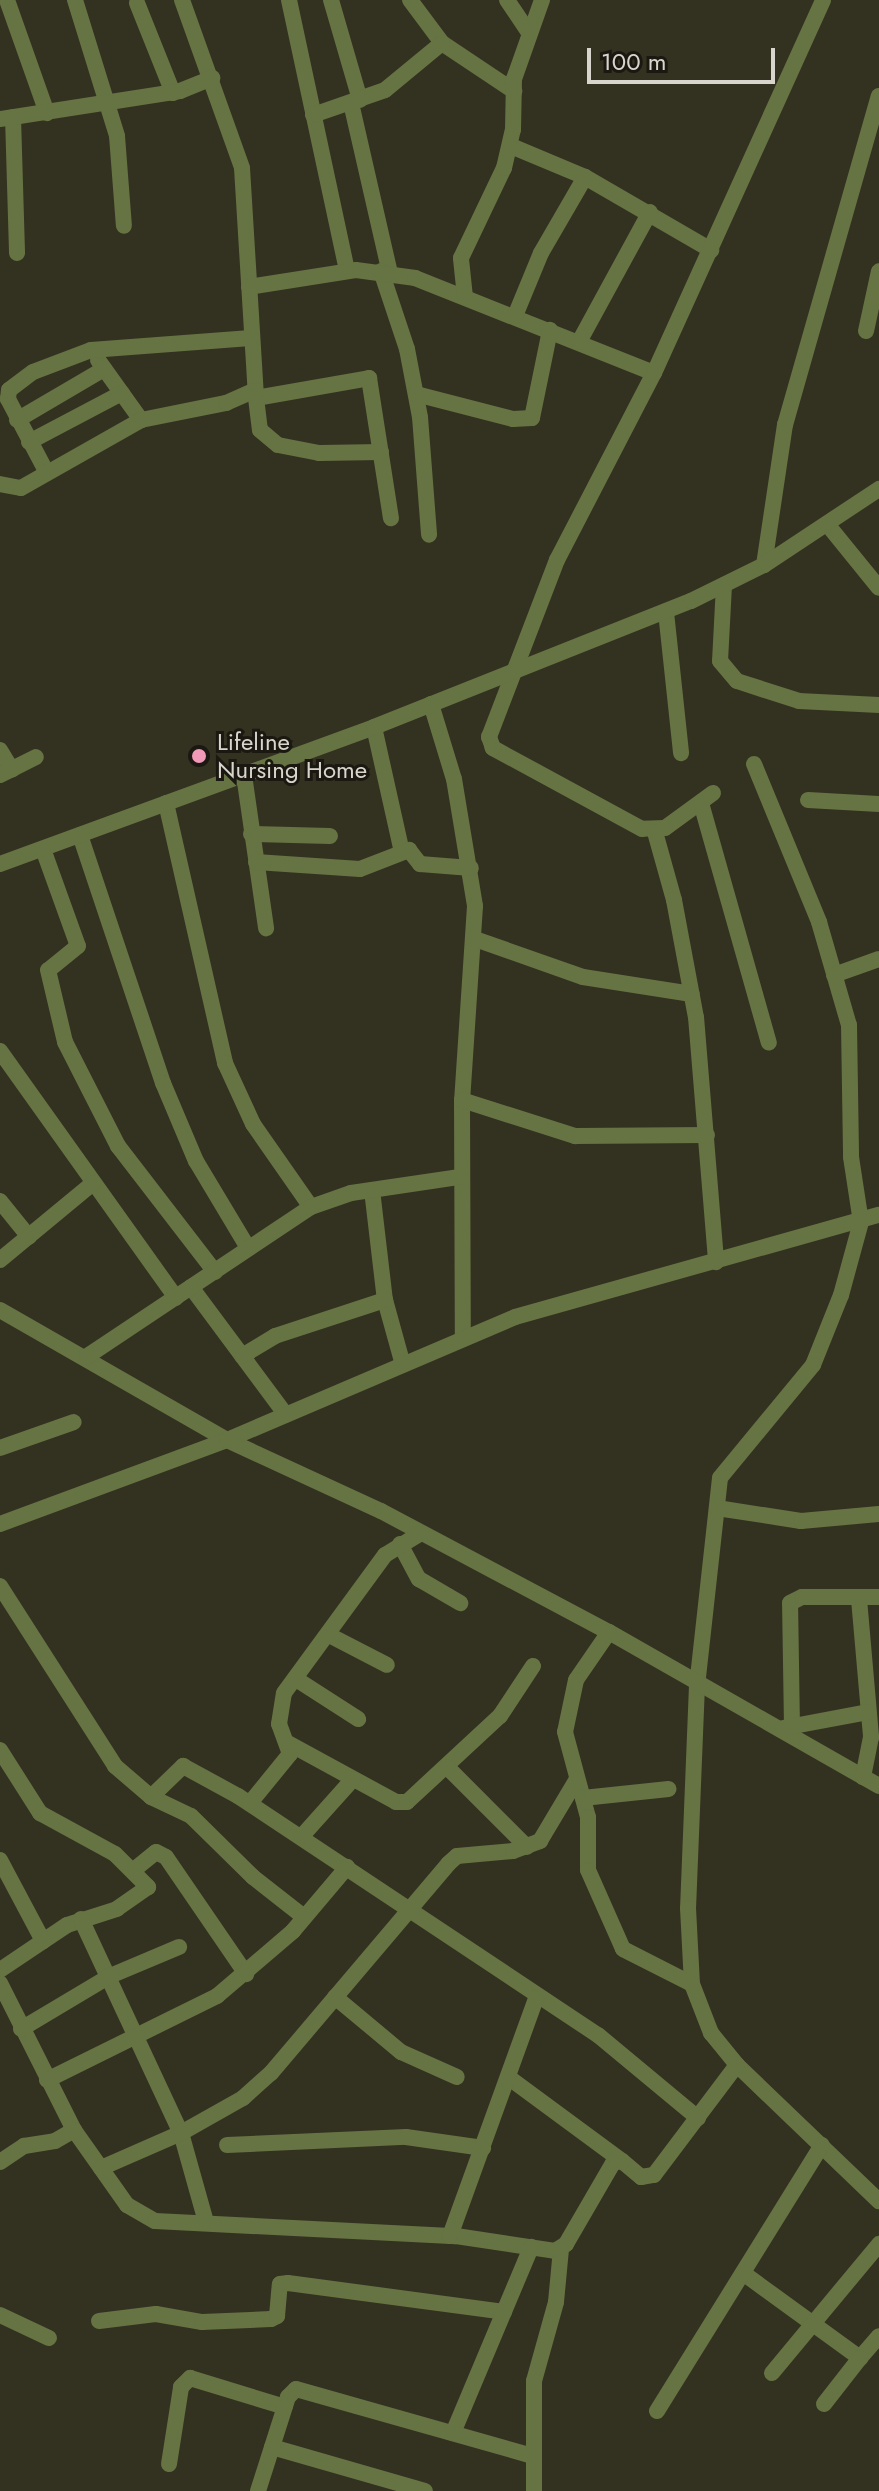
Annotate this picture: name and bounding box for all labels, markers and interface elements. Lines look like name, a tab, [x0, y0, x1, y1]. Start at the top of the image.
scale bar	[591, 32, 779, 82]
text: 100 m	[601, 44, 667, 79]
place label: Lifeline Nursing Home	[217, 728, 367, 784]
marker: Lifeline Nursing Home	[188, 745, 210, 767]

